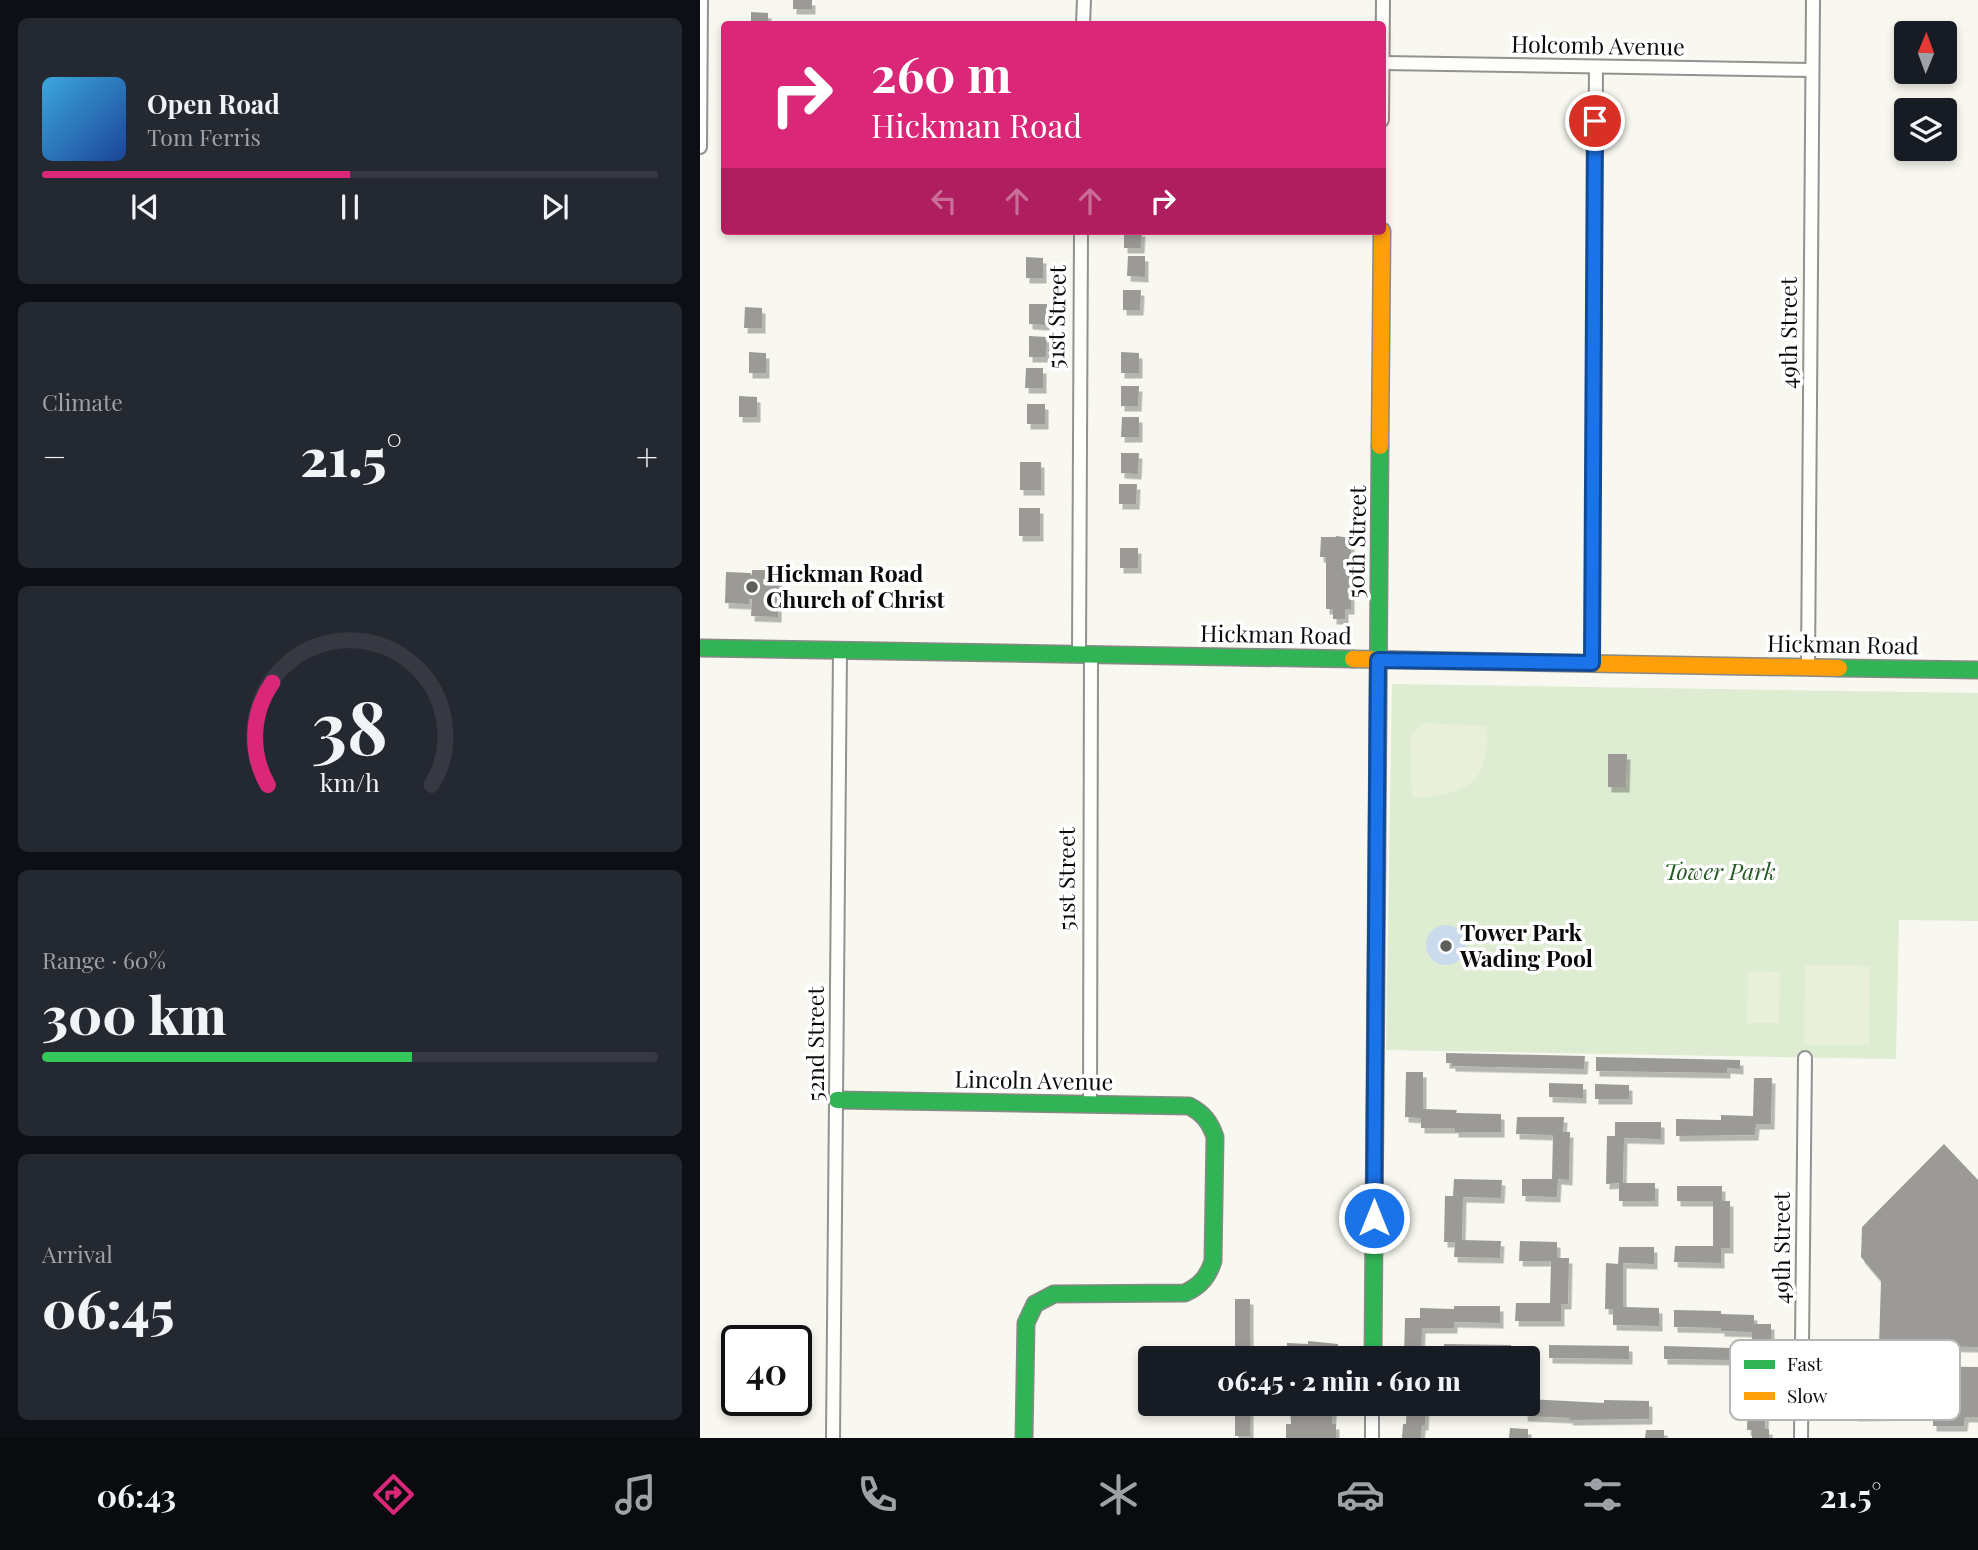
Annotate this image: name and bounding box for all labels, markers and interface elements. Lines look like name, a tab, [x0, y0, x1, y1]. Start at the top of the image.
north arrow	[1894, 21, 1956, 84]
map controls	[1894, 21, 1957, 161]
street label: Holcomb Avenue	[1511, 27, 1685, 62]
text: 260 m	[871, 40, 1011, 105]
icon: right	[756, 49, 847, 140]
text: Open Road	[147, 86, 280, 121]
pin	[1565, 91, 1625, 151]
button: layers	[1894, 98, 1957, 161]
icon: arrive	[1576, 102, 1614, 140]
text: Hickman Road	[871, 103, 1082, 146]
text: Tom Ferris	[147, 121, 261, 152]
icon: left	[925, 182, 963, 220]
icon: ahead	[998, 182, 1036, 220]
icon: ahead	[1071, 182, 1109, 220]
icon: right	[1144, 182, 1182, 220]
icon: previous	[126, 188, 164, 226]
icon: pause	[331, 188, 369, 226]
icon: next	[536, 188, 574, 226]
street label: 51st Street	[1039, 264, 1072, 369]
street label: 49th Street	[1772, 276, 1803, 389]
text: Climate	[42, 386, 123, 417]
text: 21.5°	[300, 421, 402, 490]
text: −	[42, 430, 67, 481]
text: +	[636, 430, 658, 481]
street label: 50th Street	[1339, 485, 1372, 598]
place label: Hickman Road Church of Christ	[766, 557, 946, 614]
marker: Hickman Road Church of Christ	[744, 579, 760, 595]
street label: Hickman Road	[1200, 617, 1352, 650]
street label: Hickman Road	[1767, 627, 1919, 660]
text: 38	[312, 676, 388, 773]
text: km/h	[320, 765, 380, 798]
street label: 51st Street	[1050, 826, 1081, 931]
park label: Tower Park	[1664, 855, 1776, 886]
place label: Tower Park Wading Pool	[1459, 916, 1593, 973]
marker: Tower Park Wading Pool	[1438, 938, 1454, 954]
text: Range · 60%	[42, 944, 166, 975]
text: 300 km	[42, 979, 227, 1048]
street label: 52nd Street	[799, 986, 830, 1102]
street label: Lincoln Avenue	[954, 1063, 1114, 1096]
position arrow	[1337, 1181, 1411, 1255]
street label: 49th Street	[1765, 1191, 1796, 1304]
text: Arrival	[42, 1238, 113, 1269]
text: 06:45	[42, 1273, 174, 1342]
speed limit sign: 40	[721, 1325, 812, 1416]
legend	[1730, 1340, 1960, 1420]
text: Fast	[1787, 1350, 1823, 1376]
text: 06:45 · 2 min · 610 m	[1217, 1363, 1461, 1398]
text: Slow	[1787, 1382, 1828, 1408]
icon: directions	[369, 1470, 418, 1519]
icon: music	[611, 1470, 660, 1519]
icon: phone	[853, 1470, 902, 1519]
icon: climate	[1094, 1470, 1143, 1519]
icon: car	[1336, 1470, 1385, 1519]
icon: filters	[1578, 1470, 1627, 1519]
text: 06:43	[96, 1473, 176, 1516]
text: 21.5°	[1820, 1473, 1882, 1516]

